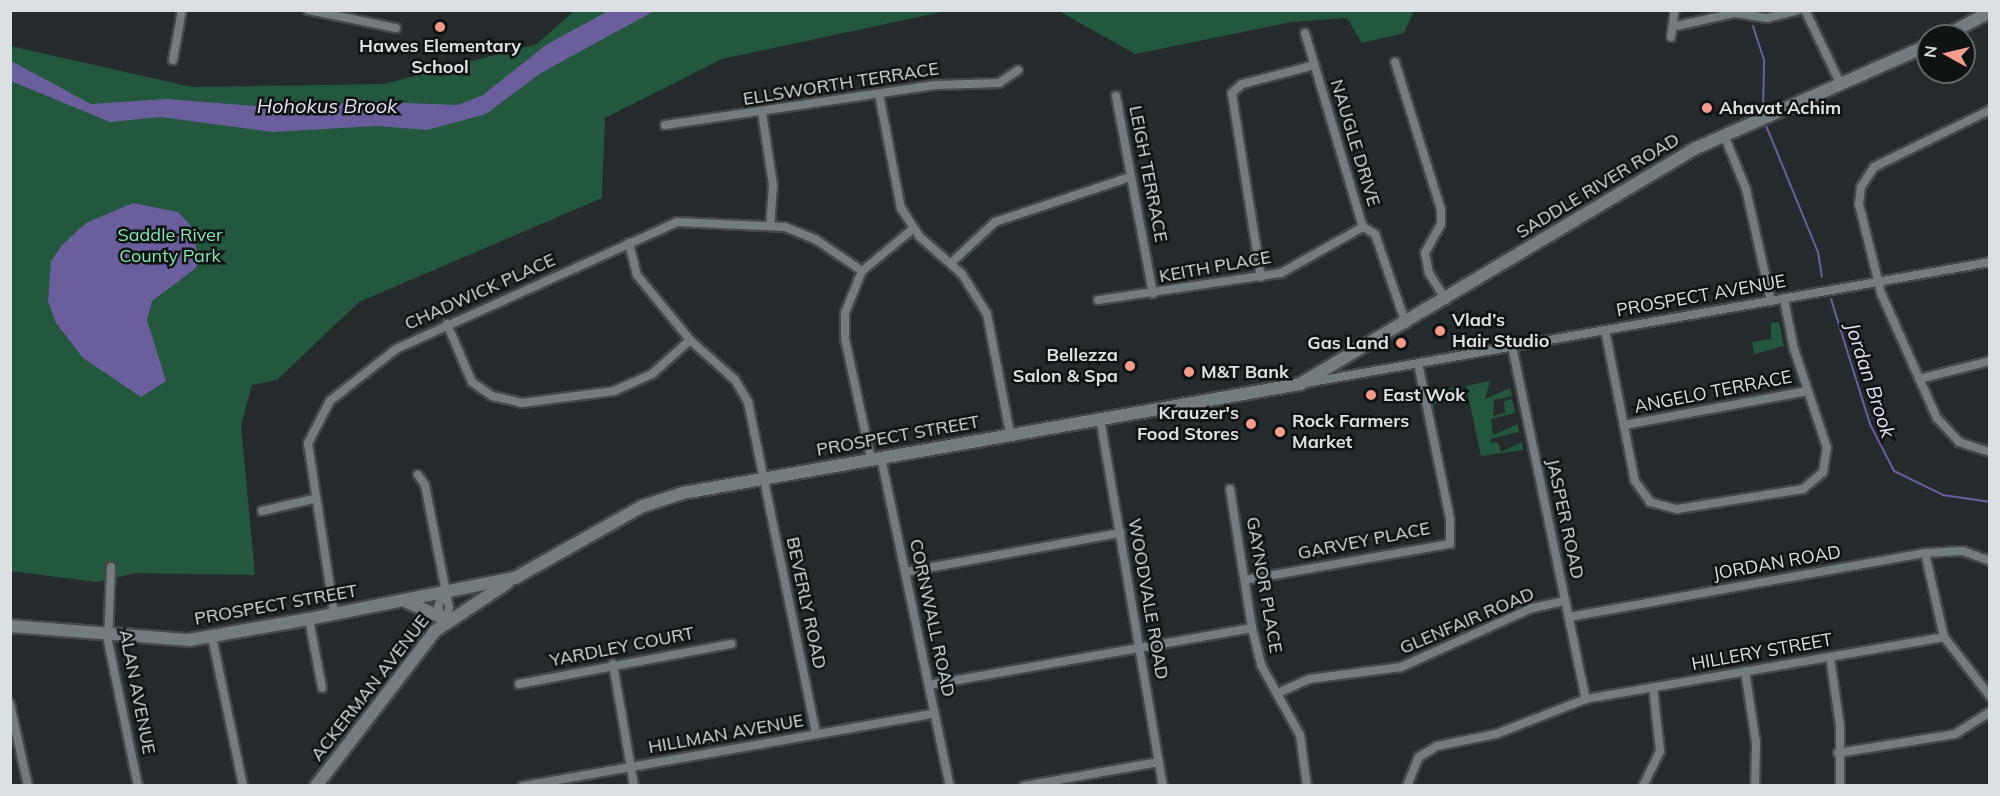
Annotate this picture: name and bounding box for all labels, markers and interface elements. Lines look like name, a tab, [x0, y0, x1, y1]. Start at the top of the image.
marker: Hawes Elementary School	[433, 20, 447, 34]
north arrow	[1916, 24, 1976, 84]
place label: Hawes Elementary School	[359, 36, 521, 78]
text: N	[1919, 44, 1941, 59]
street label: ELLSWORTH TERRACE	[742, 58, 940, 110]
street label: NAUGLE DRIVE	[1325, 77, 1385, 209]
water label: Hohokus Brook	[257, 93, 397, 117]
place label: Ahavat Achim	[1719, 97, 1841, 119]
marker: Ahavat Achim	[1700, 101, 1714, 115]
street label: LEIGH TERRACE	[1124, 104, 1172, 244]
street label: SADDLE RIVER ROAD	[1512, 129, 1684, 243]
park label: Saddle River County Park	[118, 225, 222, 268]
street label: KEITH PLACE	[1157, 247, 1273, 287]
street label: CHADWICK PLACE	[401, 249, 559, 335]
street label: PROSPECT AVENUE	[1615, 270, 1787, 322]
place label: Vlad’s Hair Studio	[1452, 310, 1549, 352]
water label: Jordan Brook	[1841, 319, 1901, 441]
marker: Vlad’s Hair Studio	[1433, 324, 1447, 338]
place label: Gas Land	[1307, 332, 1389, 354]
marker: Gas Land	[1394, 336, 1408, 350]
place label: Bellezza Salon & Spa	[1013, 345, 1118, 388]
marker: Bellezza Salon & Spa	[1123, 359, 1137, 373]
place label: M&T Bank	[1201, 361, 1289, 383]
marker: M&T Bank	[1182, 365, 1196, 379]
street label: ANGELO TERRACE	[1632, 366, 1794, 418]
place label: East Wok	[1383, 384, 1465, 406]
marker: East Wok	[1364, 388, 1378, 402]
place label: Krauzer's Food Stores	[1137, 403, 1239, 446]
street label: PROSPECT STREET	[815, 411, 981, 461]
place label: Rock Farmers Market	[1292, 411, 1409, 454]
marker: Krauzer's Food Stores	[1244, 417, 1258, 431]
marker: Rock Farmers Market	[1273, 425, 1287, 439]
street label: JASPER ROAD	[1542, 457, 1588, 581]
street label: GAYNOR PLACE	[1241, 515, 1287, 655]
street label: WOODVALE ROAD	[1123, 517, 1173, 681]
street label: GARVEY PLACE	[1296, 518, 1432, 564]
street label: BEVERLY ROAD	[781, 535, 831, 671]
street label: CORNWALL ROAD	[905, 537, 959, 699]
street label: JORDAN ROAD	[1711, 541, 1843, 585]
street label: PROSPECT STREET	[193, 580, 359, 630]
street label: GLENFAIR ROAD	[1397, 583, 1537, 659]
street label: ACKERMAN AVENUE	[306, 611, 434, 765]
street label: YARDLEY COURT	[548, 622, 696, 672]
street label: ALAN AVENUE	[114, 628, 160, 756]
street label: HILLERY STREET	[1690, 629, 1834, 675]
street label: HILLMAN AVENUE	[647, 710, 805, 758]

